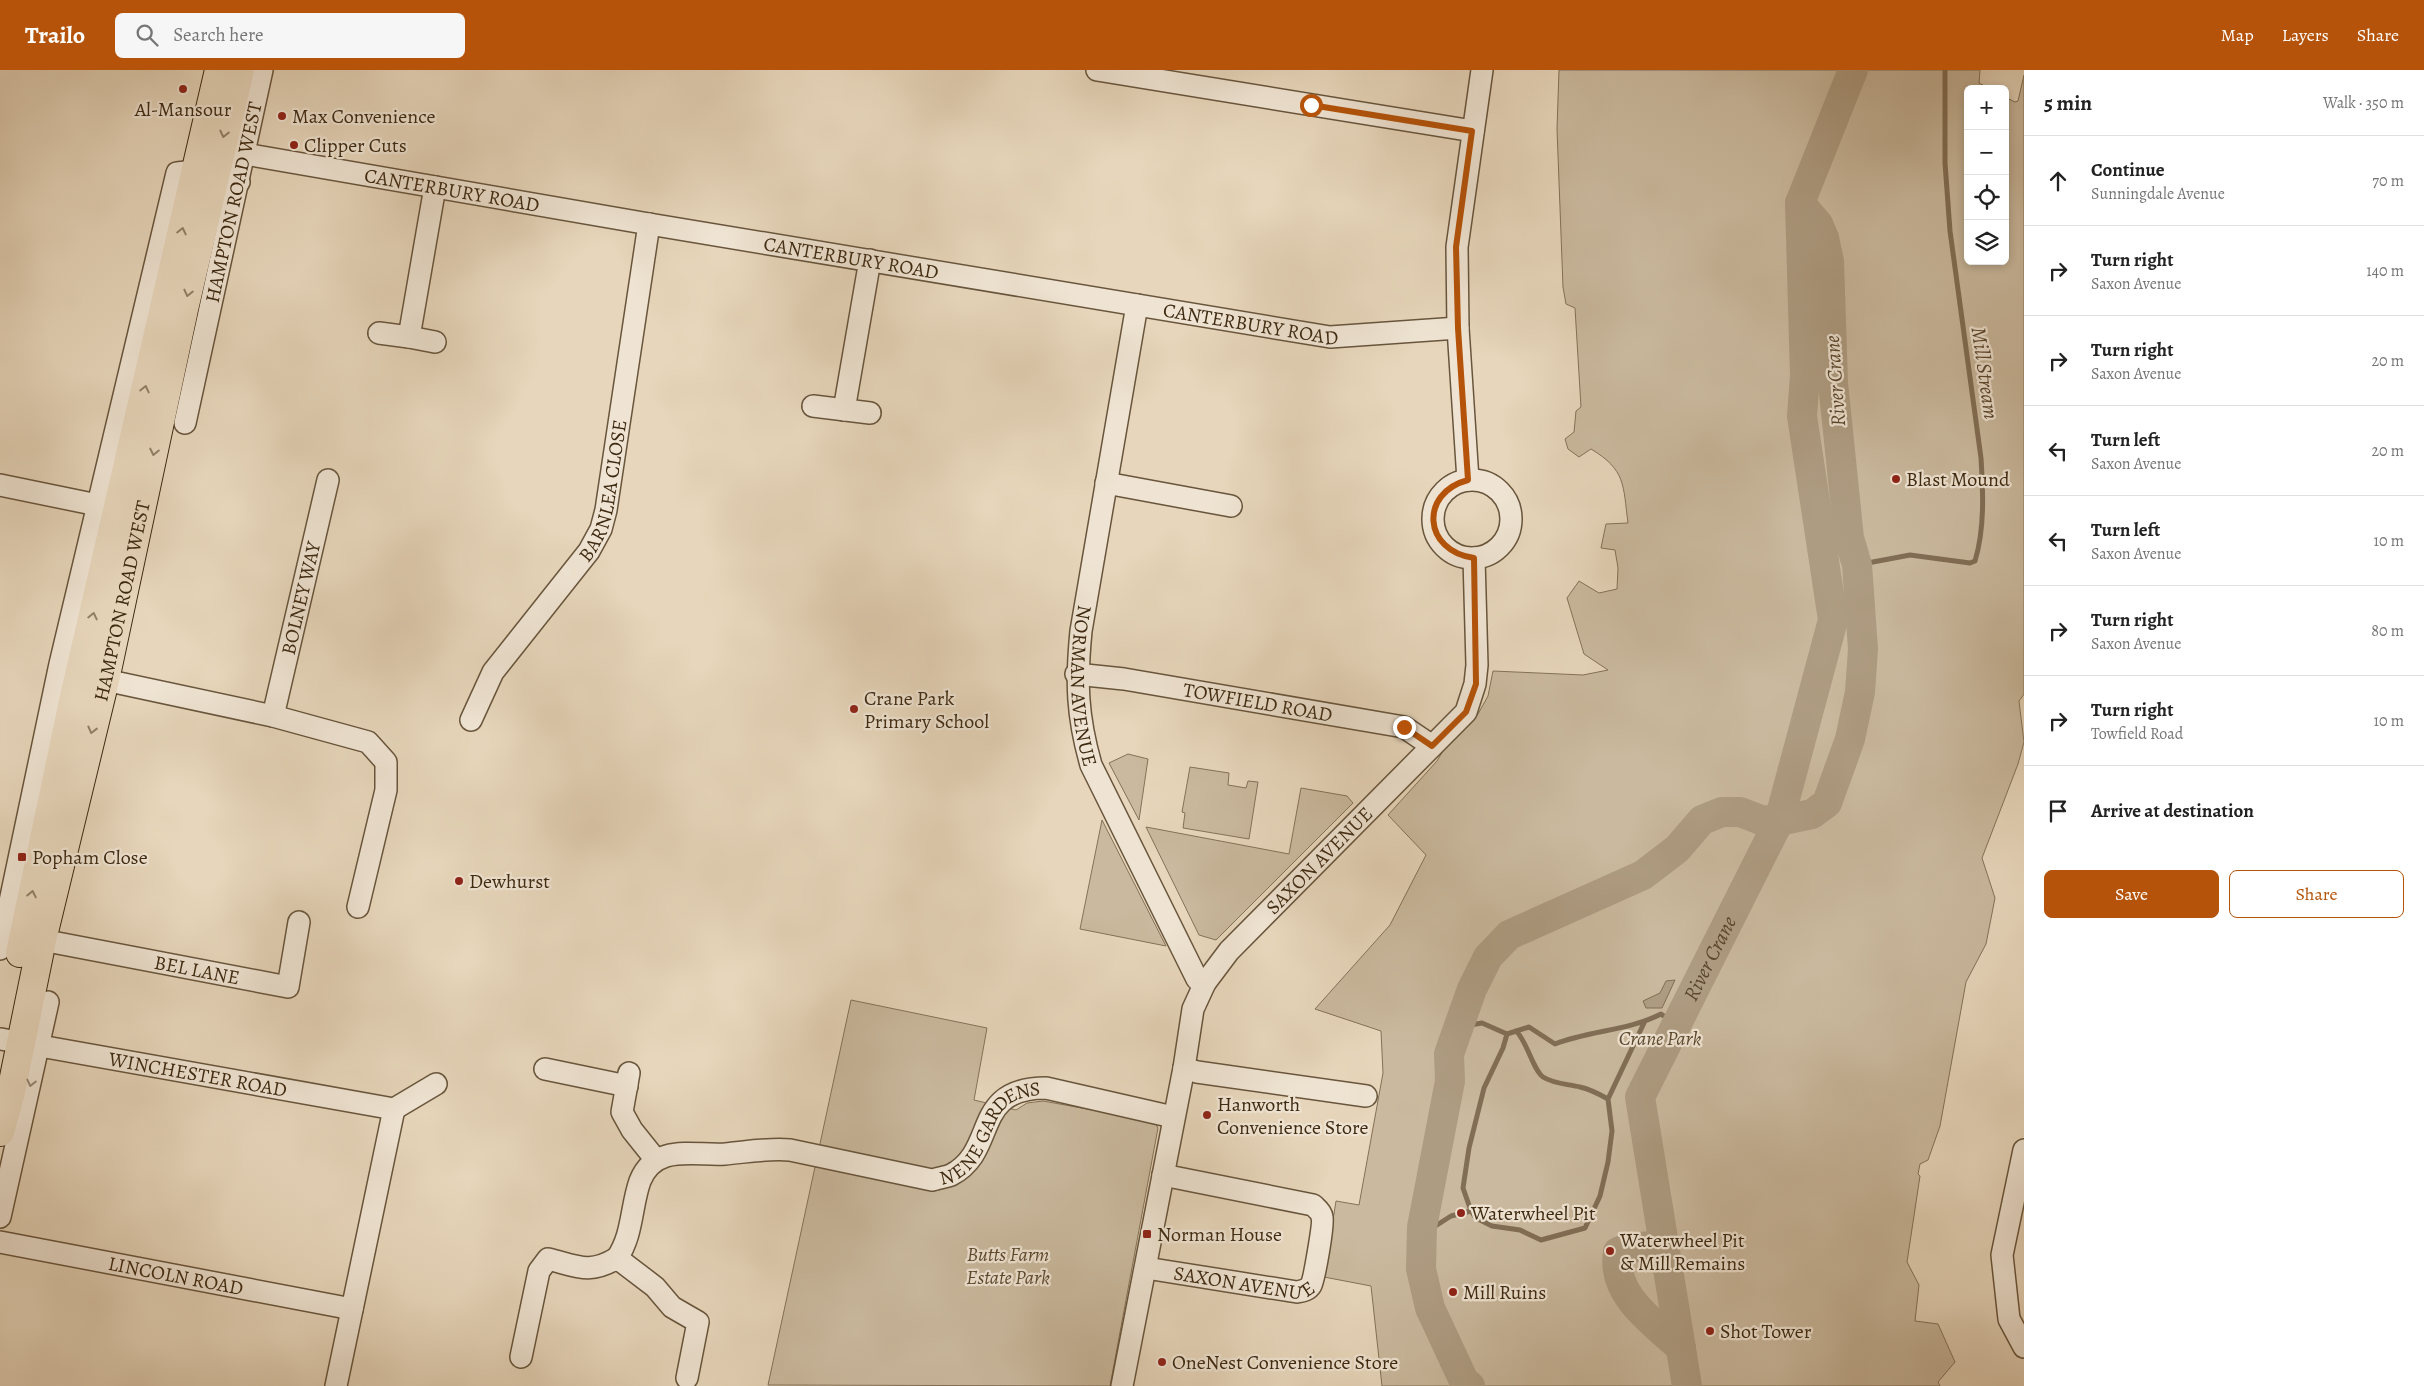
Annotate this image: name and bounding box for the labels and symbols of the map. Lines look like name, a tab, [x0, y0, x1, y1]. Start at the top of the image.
marker: Al-Mansour	[177, 83, 189, 95]
route start	[1300, 94, 1323, 117]
place label: Al-Mansour	[134, 96, 232, 123]
street label: HAMPTON ROAD WEST	[198, 99, 268, 305]
place label: Max Convenience	[292, 103, 435, 130]
marker: Max Convenience	[276, 110, 288, 122]
one-way arrow	[220, 130, 230, 138]
place label: Clipper Cuts	[304, 132, 407, 159]
marker: Clipper Cuts	[288, 139, 300, 151]
street label: CANTERBURY ROAD	[362, 161, 541, 218]
one-way arrow	[176, 226, 186, 235]
street label: CANTERBURY ROAD	[762, 230, 941, 285]
one-way arrow	[183, 288, 194, 297]
street label: CANTERBURY ROAD	[1161, 296, 1339, 351]
water label: Mill Stream	[1965, 325, 2005, 421]
water label: River Crane	[1818, 334, 1852, 428]
one-way arrow	[139, 385, 150, 394]
street label: BARNLEA CLOSE	[572, 418, 633, 568]
one-way arrow	[149, 447, 160, 456]
place label: Blast Mound	[1906, 466, 2010, 493]
marker: Blast Mound	[1890, 473, 1902, 485]
street label: HAMPTON ROAD WEST	[87, 498, 156, 704]
street label: BOLNEY WAY	[274, 538, 327, 657]
street label: NORMAN AVENUE	[1065, 603, 1104, 769]
one-way arrow	[87, 611, 98, 620]
street label: TOWFIELD ROAD	[1181, 676, 1335, 728]
place label: Crane Park Primary School	[864, 685, 989, 735]
marker: Crane Park Primary School	[848, 703, 860, 715]
route end	[1393, 716, 1416, 739]
one-way arrow	[87, 725, 98, 734]
street label: SAXON AVENUE	[1259, 801, 1378, 920]
place label: Popham Close	[32, 844, 148, 871]
marker: Popham Close	[16, 851, 28, 863]
place label: Dewhurst	[469, 868, 550, 895]
marker: Dewhurst	[453, 875, 465, 887]
one-way arrow	[27, 890, 37, 899]
water label: River Crane	[1677, 911, 1743, 1006]
street label: BEL LANE	[152, 948, 242, 991]
park label: Crane Park	[1619, 1025, 1701, 1052]
street label: WINCHESTER ROAD	[106, 1045, 289, 1103]
street label: NENE GARDENS	[936, 1075, 1041, 1191]
one-way arrow	[26, 1079, 37, 1088]
place label: Hanworth Convenience Store	[1217, 1091, 1368, 1141]
marker: Hanworth Convenience Store	[1201, 1109, 1213, 1121]
place label: Waterwheel Pit	[1470, 1200, 1596, 1227]
marker: Waterwheel Pit	[1455, 1207, 1467, 1219]
place label: Norman House	[1157, 1221, 1282, 1248]
place label: Waterwheel Pit & Mill Remains	[1619, 1227, 1745, 1277]
marker: Norman House	[1141, 1228, 1153, 1240]
park label: Butts Farm Estate Park	[966, 1241, 1050, 1291]
marker: Waterwheel Pit & Mill Remains	[1604, 1245, 1616, 1257]
street label: LINCOLN ROAD	[106, 1249, 246, 1302]
street label: SAXON AVENUE	[1172, 1259, 1320, 1306]
place label: Mill Ruins	[1463, 1279, 1546, 1306]
marker: Mill Ruins	[1447, 1286, 1459, 1298]
place label: Shot Tower	[1720, 1318, 1812, 1345]
marker: Shot Tower	[1704, 1325, 1716, 1337]
place label: OneNest Convenience Store	[1172, 1349, 1398, 1376]
marker: OneNest Convenience Store	[1156, 1356, 1168, 1368]

